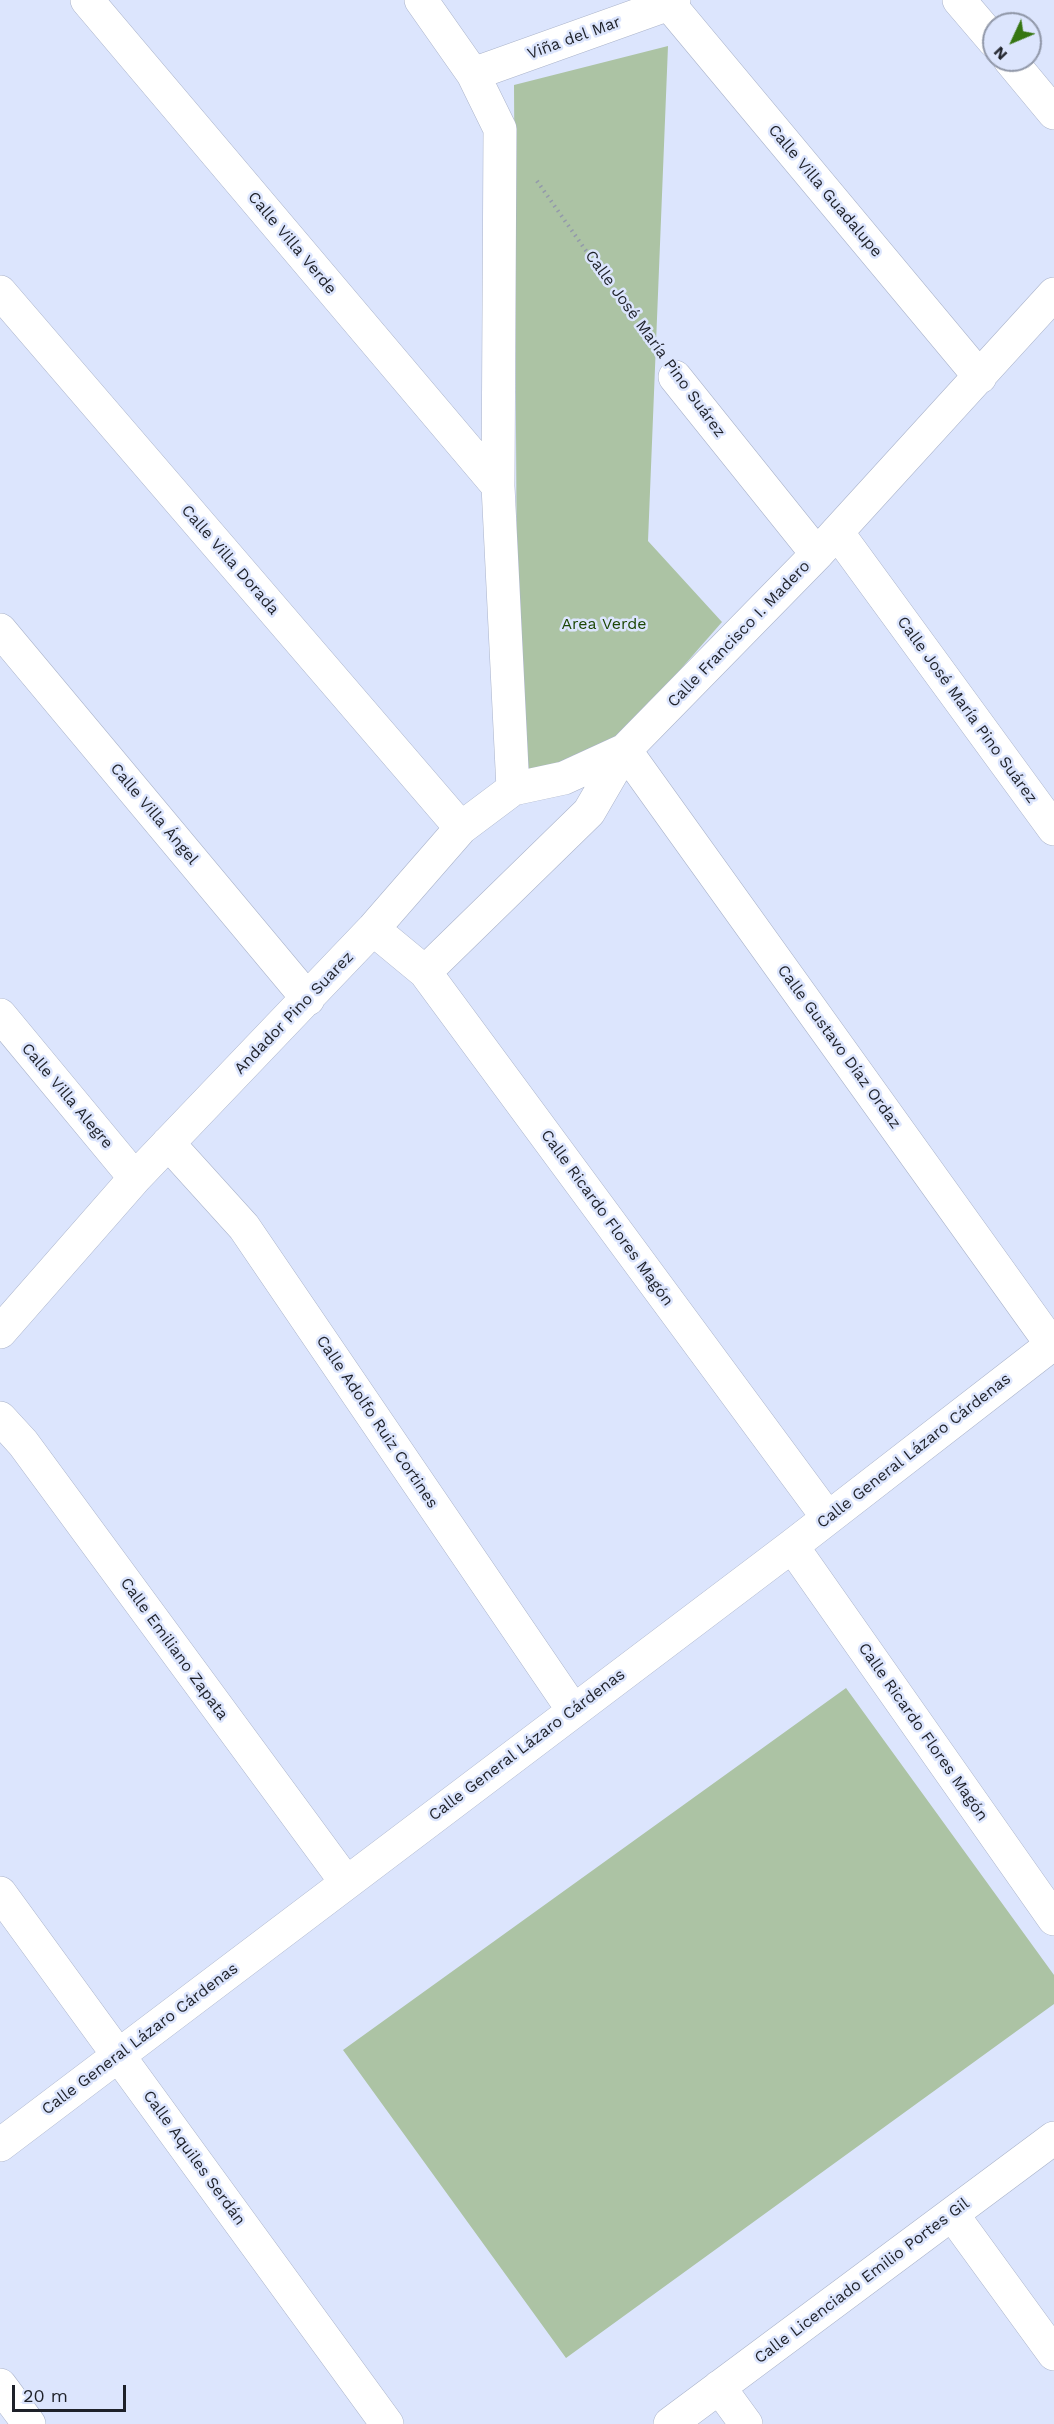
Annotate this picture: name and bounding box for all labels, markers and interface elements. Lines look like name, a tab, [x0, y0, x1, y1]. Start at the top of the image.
street label: Viña del Mar	[525, 12, 623, 64]
north arrow	[982, 12, 1042, 72]
text: N	[989, 43, 1011, 64]
street label: Calle Villa Guadalupe	[764, 121, 886, 261]
street label: Calle Villa Verde	[244, 188, 340, 298]
street label: Calle José María Pino Suárez	[581, 247, 729, 441]
street label: Calle Villa Dorada	[177, 501, 283, 619]
street label: Calle Francisco I. Madero	[664, 557, 814, 711]
street label: Calle José María Pino Suárez	[893, 613, 1041, 807]
park label: Area Verde	[562, 614, 646, 634]
street label: Calle Villa Ángel	[106, 759, 202, 869]
street label: Andador Pino Suarez	[230, 948, 358, 1078]
street label: Calle Gustavo Díaz Ordaz	[773, 961, 905, 1133]
street label: Calle Villa Alegre	[17, 1039, 117, 1153]
street label: Calle Ricardo Flores Magón	[537, 1126, 677, 1310]
street label: Calle Adolfo Ruiz Cortines	[312, 1332, 442, 1512]
street label: Calle General Lázaro Cárdenas	[813, 1369, 1015, 1533]
street label: Calle Emiliano Zapata	[116, 1574, 232, 1724]
street label: Calle Ricardo Flores Magón	[854, 1639, 992, 1825]
street label: Calle General Lázaro Cárdenas	[425, 1665, 629, 1825]
street label: Calle General Lázaro Cárdenas	[38, 1959, 242, 2119]
street label: Calle Aquiles Serdán	[139, 2087, 249, 2229]
street label: Calle Licenciado Emilio Portes Gil	[751, 2194, 973, 2368]
scale bar	[15, 2373, 129, 2411]
text: 20 m	[23, 2385, 68, 2406]

